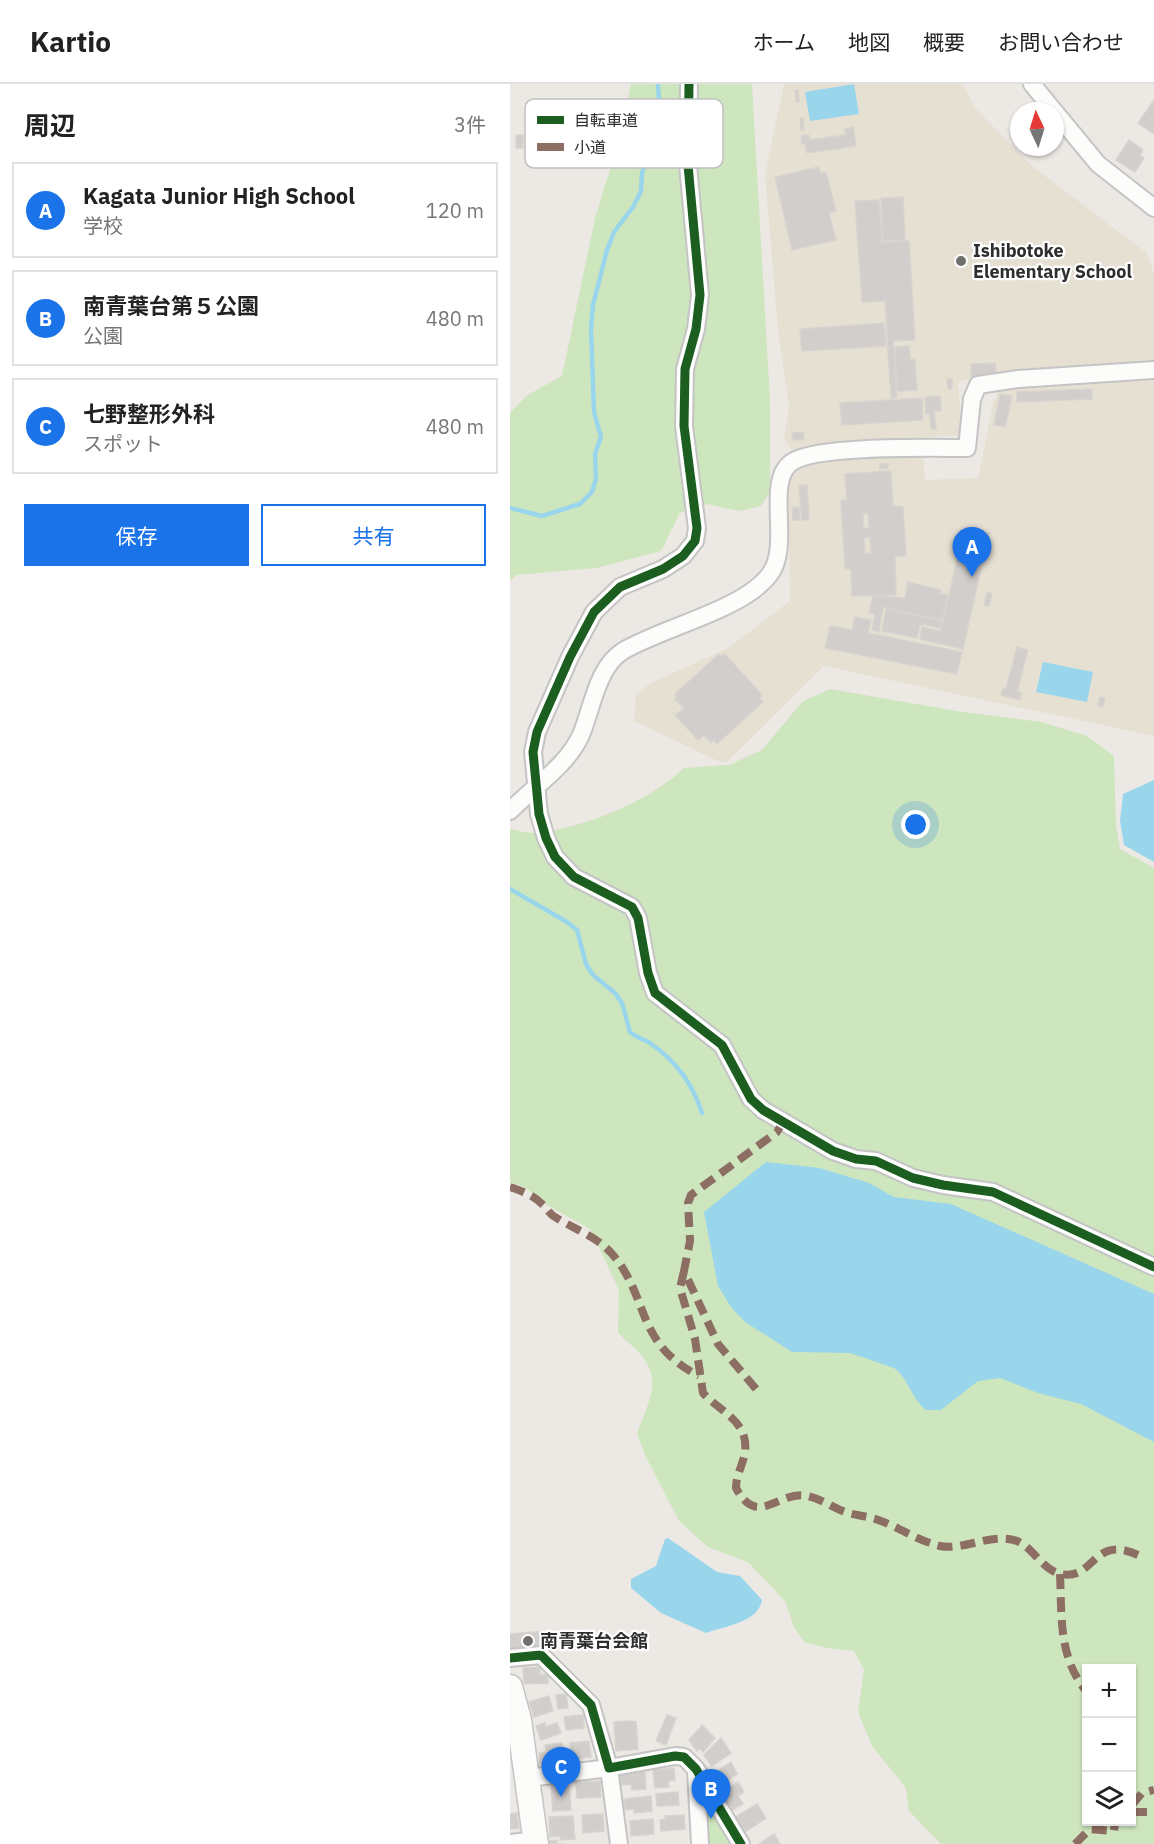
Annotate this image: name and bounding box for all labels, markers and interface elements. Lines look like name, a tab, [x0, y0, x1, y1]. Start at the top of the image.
text: Kartio	[30, 23, 111, 60]
text: ホーム	[753, 28, 815, 56]
text: 地図	[848, 28, 890, 56]
text: 概要	[923, 28, 965, 56]
text: お問い合わせ	[998, 28, 1124, 56]
legend	[525, 99, 723, 168]
north arrow	[1010, 102, 1064, 156]
text: 周辺	[24, 108, 76, 142]
text: 自転車道	[574, 110, 638, 130]
text: 3件	[454, 111, 486, 138]
text: 小道	[574, 137, 606, 157]
text: Kagata Junior High School	[83, 181, 355, 210]
text: A	[39, 197, 52, 224]
text: 120 m	[426, 197, 484, 224]
text: 学校	[83, 212, 123, 239]
place label: Ishibotoke Elementary School	[973, 239, 1132, 283]
marker: Ishibotoke Elementary School	[954, 254, 968, 268]
text: 南青葉台第５公園	[83, 291, 259, 320]
text: B	[39, 305, 52, 332]
text: 480 m	[426, 305, 484, 332]
text: 公園	[83, 322, 123, 349]
text: 七野整形外科	[83, 399, 215, 428]
text: C	[39, 413, 52, 440]
text: 480 m	[426, 413, 484, 440]
text: スポット	[83, 430, 163, 457]
button: 保存	[24, 504, 249, 566]
button: 共有	[261, 504, 486, 566]
pin: A	[952, 528, 992, 577]
your location	[901, 810, 930, 839]
place label: 南青葉台会館	[540, 1629, 648, 1652]
marker: 南青葉台会館	[521, 1634, 535, 1648]
map controls	[1082, 1664, 1136, 1826]
button: +	[1082, 1664, 1136, 1718]
button: −	[1082, 1718, 1136, 1772]
pin: C	[542, 1748, 580, 1797]
pin: B	[692, 1770, 730, 1819]
button: layers	[1082, 1772, 1136, 1826]

